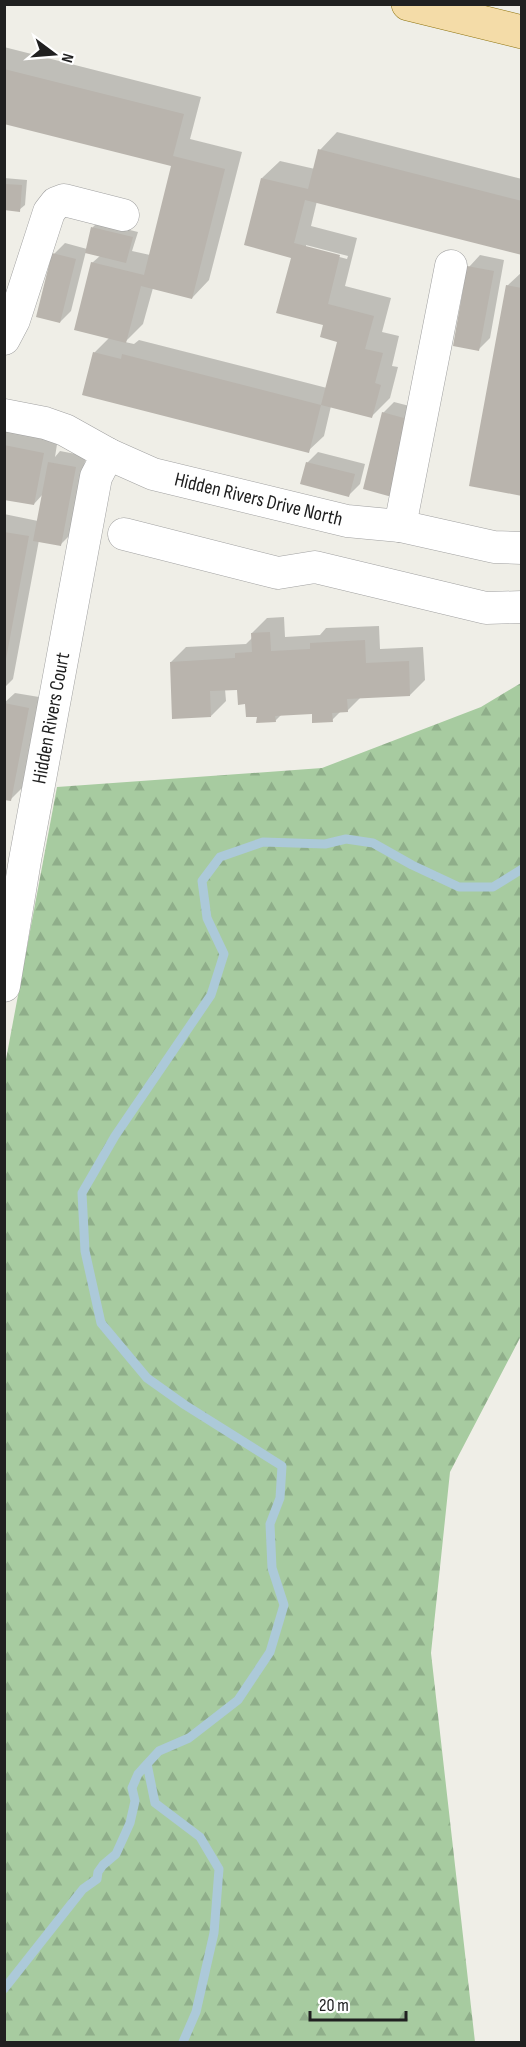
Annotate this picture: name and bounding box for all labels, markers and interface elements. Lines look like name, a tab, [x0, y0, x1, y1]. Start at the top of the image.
north arrow	[24, 24, 84, 84]
text: N	[57, 51, 77, 64]
street label: Hidden Rivers Drive North	[172, 468, 345, 531]
street label: Hidden Rivers Court	[27, 651, 75, 786]
scale bar	[310, 1984, 406, 2022]
text: 20 m	[319, 1995, 349, 2016]

